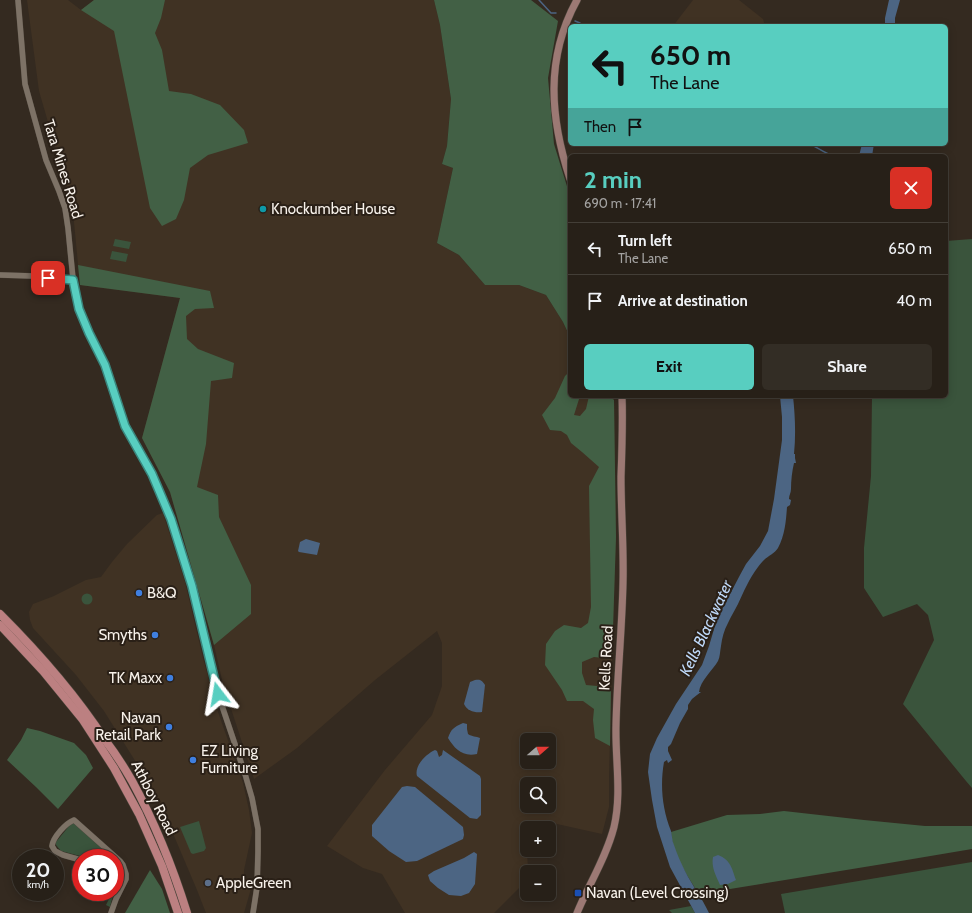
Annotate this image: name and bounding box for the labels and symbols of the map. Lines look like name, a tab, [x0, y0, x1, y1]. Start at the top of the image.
street label: Tara Mines Road	[39, 117, 87, 221]
place label: Knockumber House	[271, 200, 395, 218]
marker: Knockumber House	[258, 204, 268, 214]
pin	[31, 261, 65, 295]
water label: Kells Blackwater	[676, 576, 737, 679]
place label: B&Q	[147, 584, 177, 602]
marker: B&Q	[134, 588, 144, 598]
street label: Kells Road	[595, 625, 617, 691]
place label: Smyths	[98, 626, 147, 644]
marker: Smyths	[150, 630, 160, 640]
place label: TK Maxx	[109, 669, 162, 687]
marker: TK Maxx	[165, 673, 175, 683]
position arrow	[197, 673, 239, 715]
place label: Navan Retail Park	[95, 709, 161, 744]
marker: Navan Retail Park	[164, 722, 174, 732]
north arrow	[520, 733, 556, 769]
place label: EZ Living Furniture	[201, 742, 259, 777]
marker: EZ Living Furniture	[188, 755, 198, 765]
street label: Athboy Road	[127, 757, 181, 839]
speed limit sign: 30	[72, 849, 124, 901]
place label: AppleGreen	[216, 874, 291, 892]
marker: AppleGreen	[203, 878, 213, 888]
place label: Navan (Level Crossing)	[586, 884, 729, 902]
marker: Navan (Level Crossing)	[573, 888, 583, 898]

